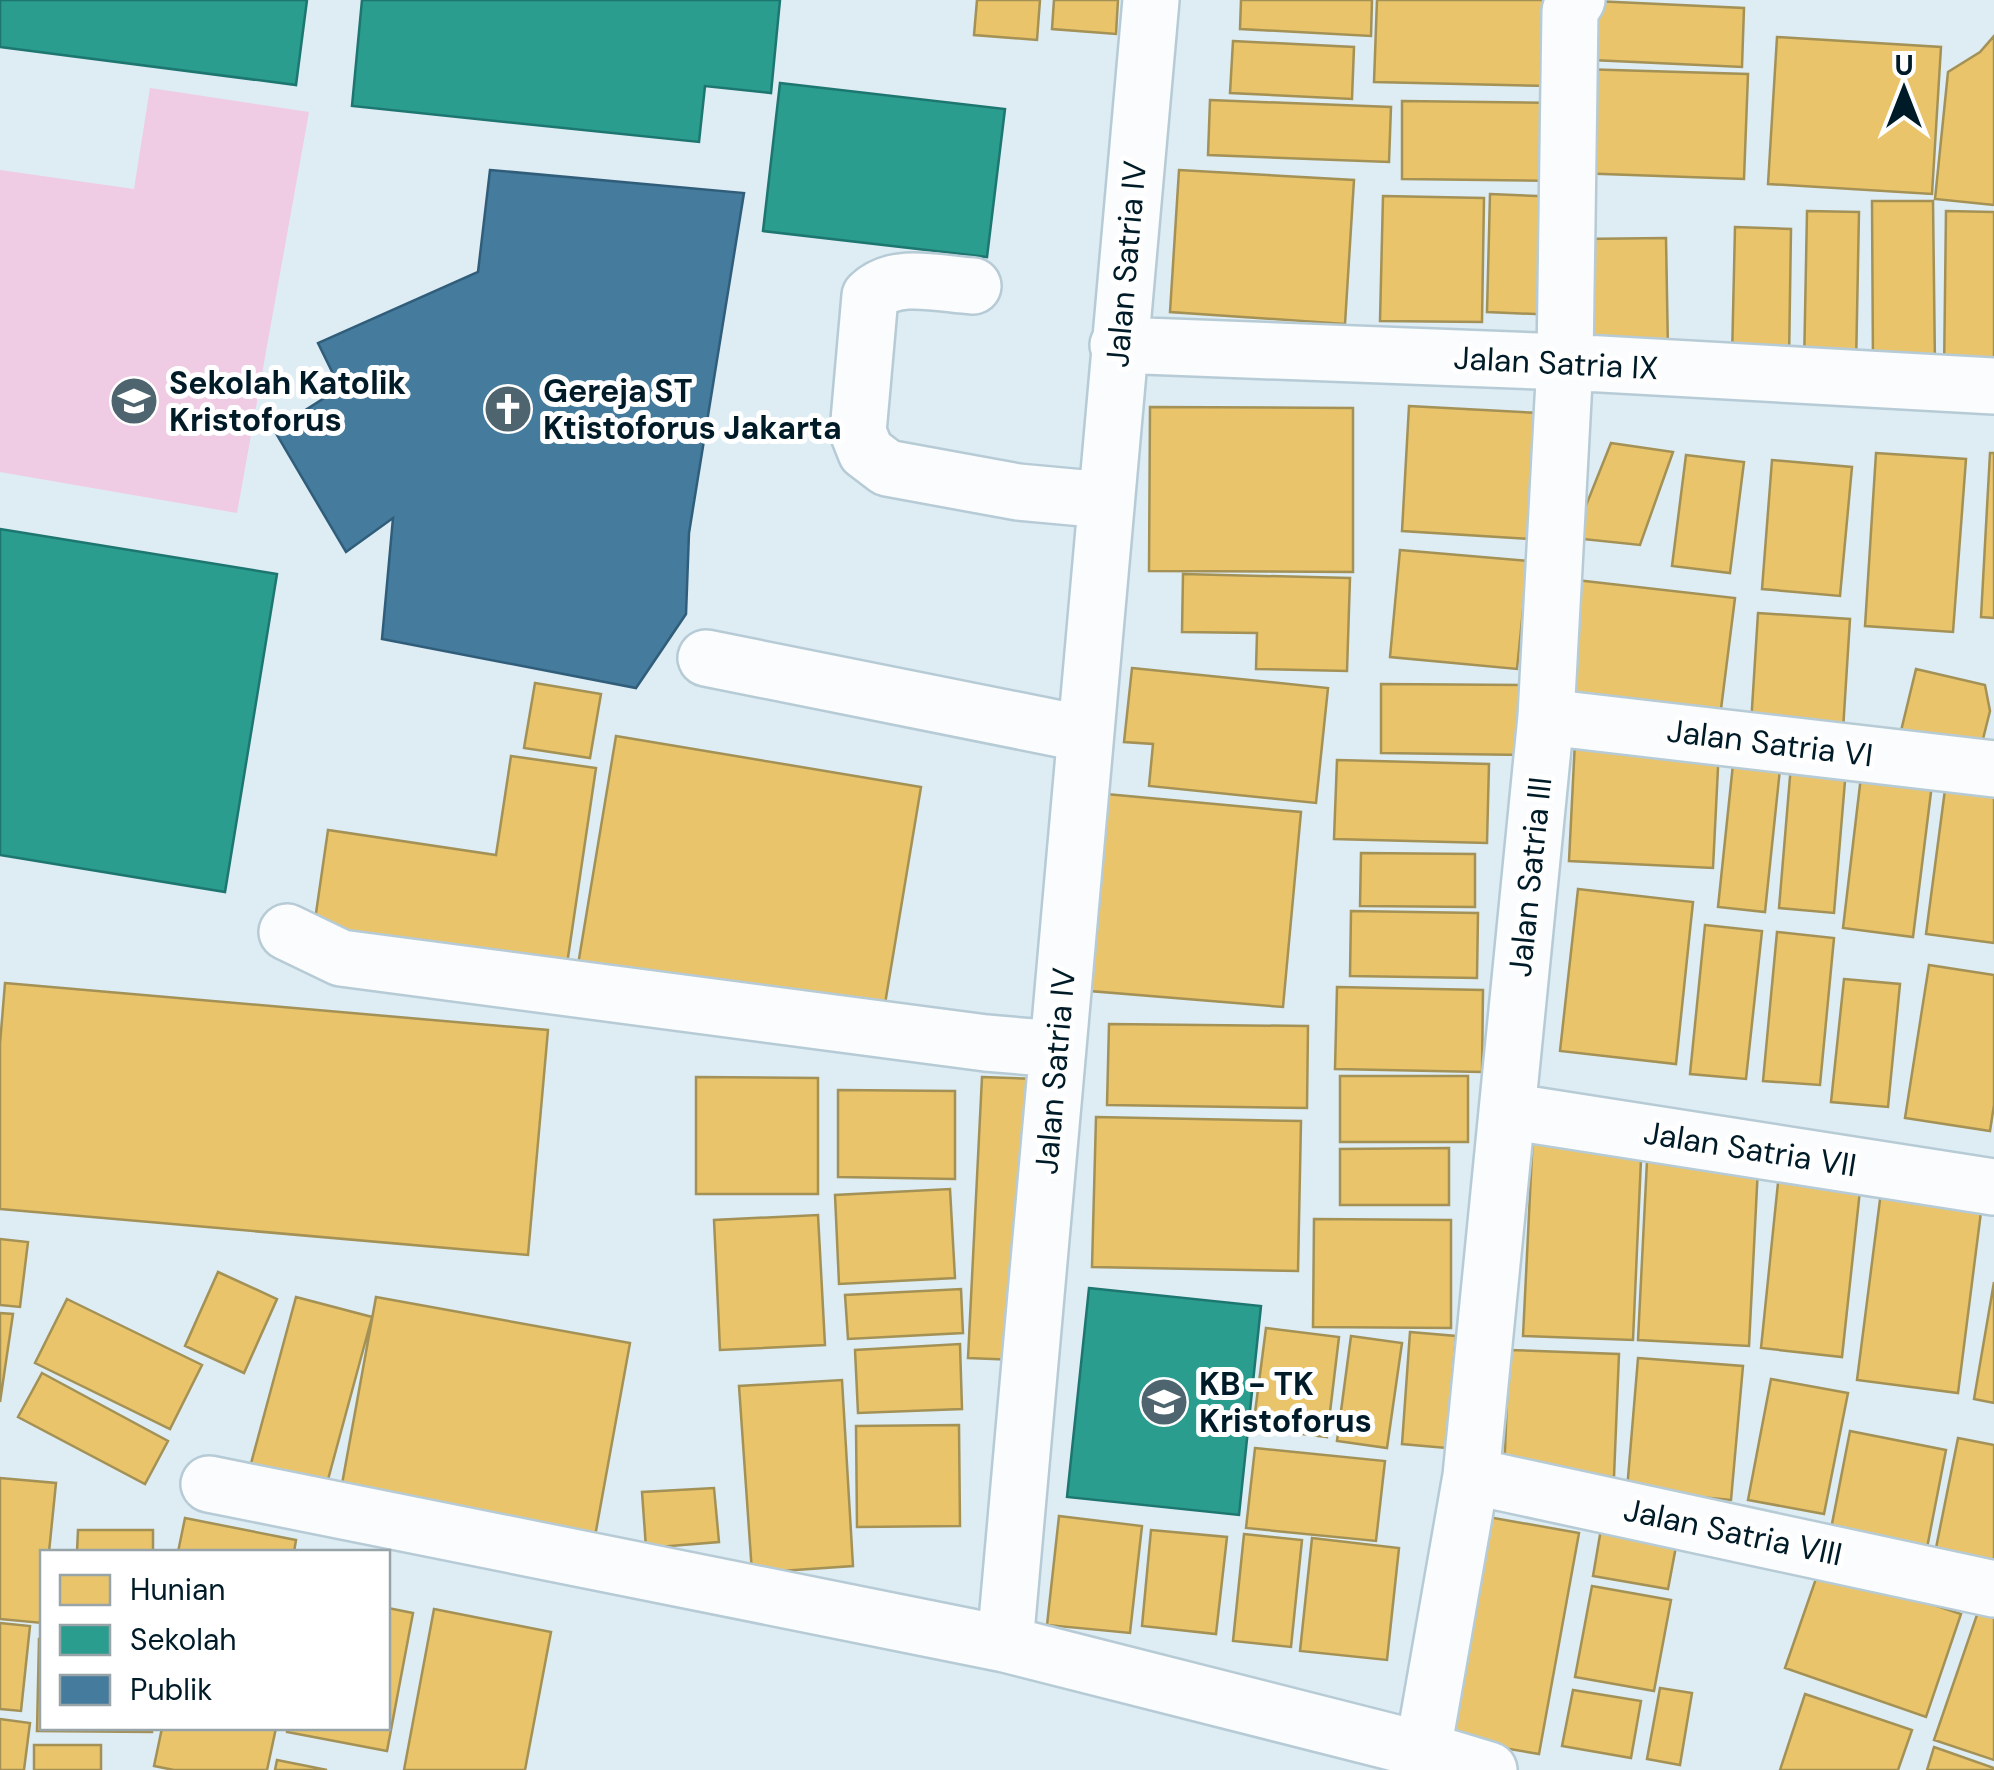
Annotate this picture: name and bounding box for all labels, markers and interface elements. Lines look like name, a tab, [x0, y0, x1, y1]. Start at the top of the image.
north arrow	[1854, 40, 1954, 140]
text: U	[1894, 47, 1914, 84]
street label: Jalan Satria IV	[1096, 159, 1156, 369]
street label: Jalan Satria IX	[1452, 337, 1660, 389]
place label: Sekolah Katolik Kristoforus	[169, 362, 406, 441]
place label: Gereja ST Ktistoforus Jakarta	[543, 370, 842, 449]
school or university icon: Sekolah Katolik Kristoforus	[108, 375, 160, 427]
church icon: Gereja ST Ktistoforus Jakarta	[482, 383, 534, 435]
street label: Jalan Satria VI	[1665, 710, 1875, 776]
street label: Jalan Satria III	[1499, 775, 1561, 979]
street label: Jalan Satria IV	[1025, 966, 1085, 1176]
street label: Jalan Satria VII	[1641, 1111, 1859, 1187]
place label: KB - TK Kristoforus	[1199, 1363, 1372, 1442]
school or university icon: KB - TK Kristoforus	[1138, 1376, 1190, 1428]
street label: Jalan Satria VIII	[1620, 1488, 1846, 1576]
legend	[40, 1550, 390, 1730]
text: Hunian	[130, 1570, 226, 1609]
text: Sekolah	[130, 1620, 237, 1659]
text: Publik	[130, 1670, 212, 1709]

